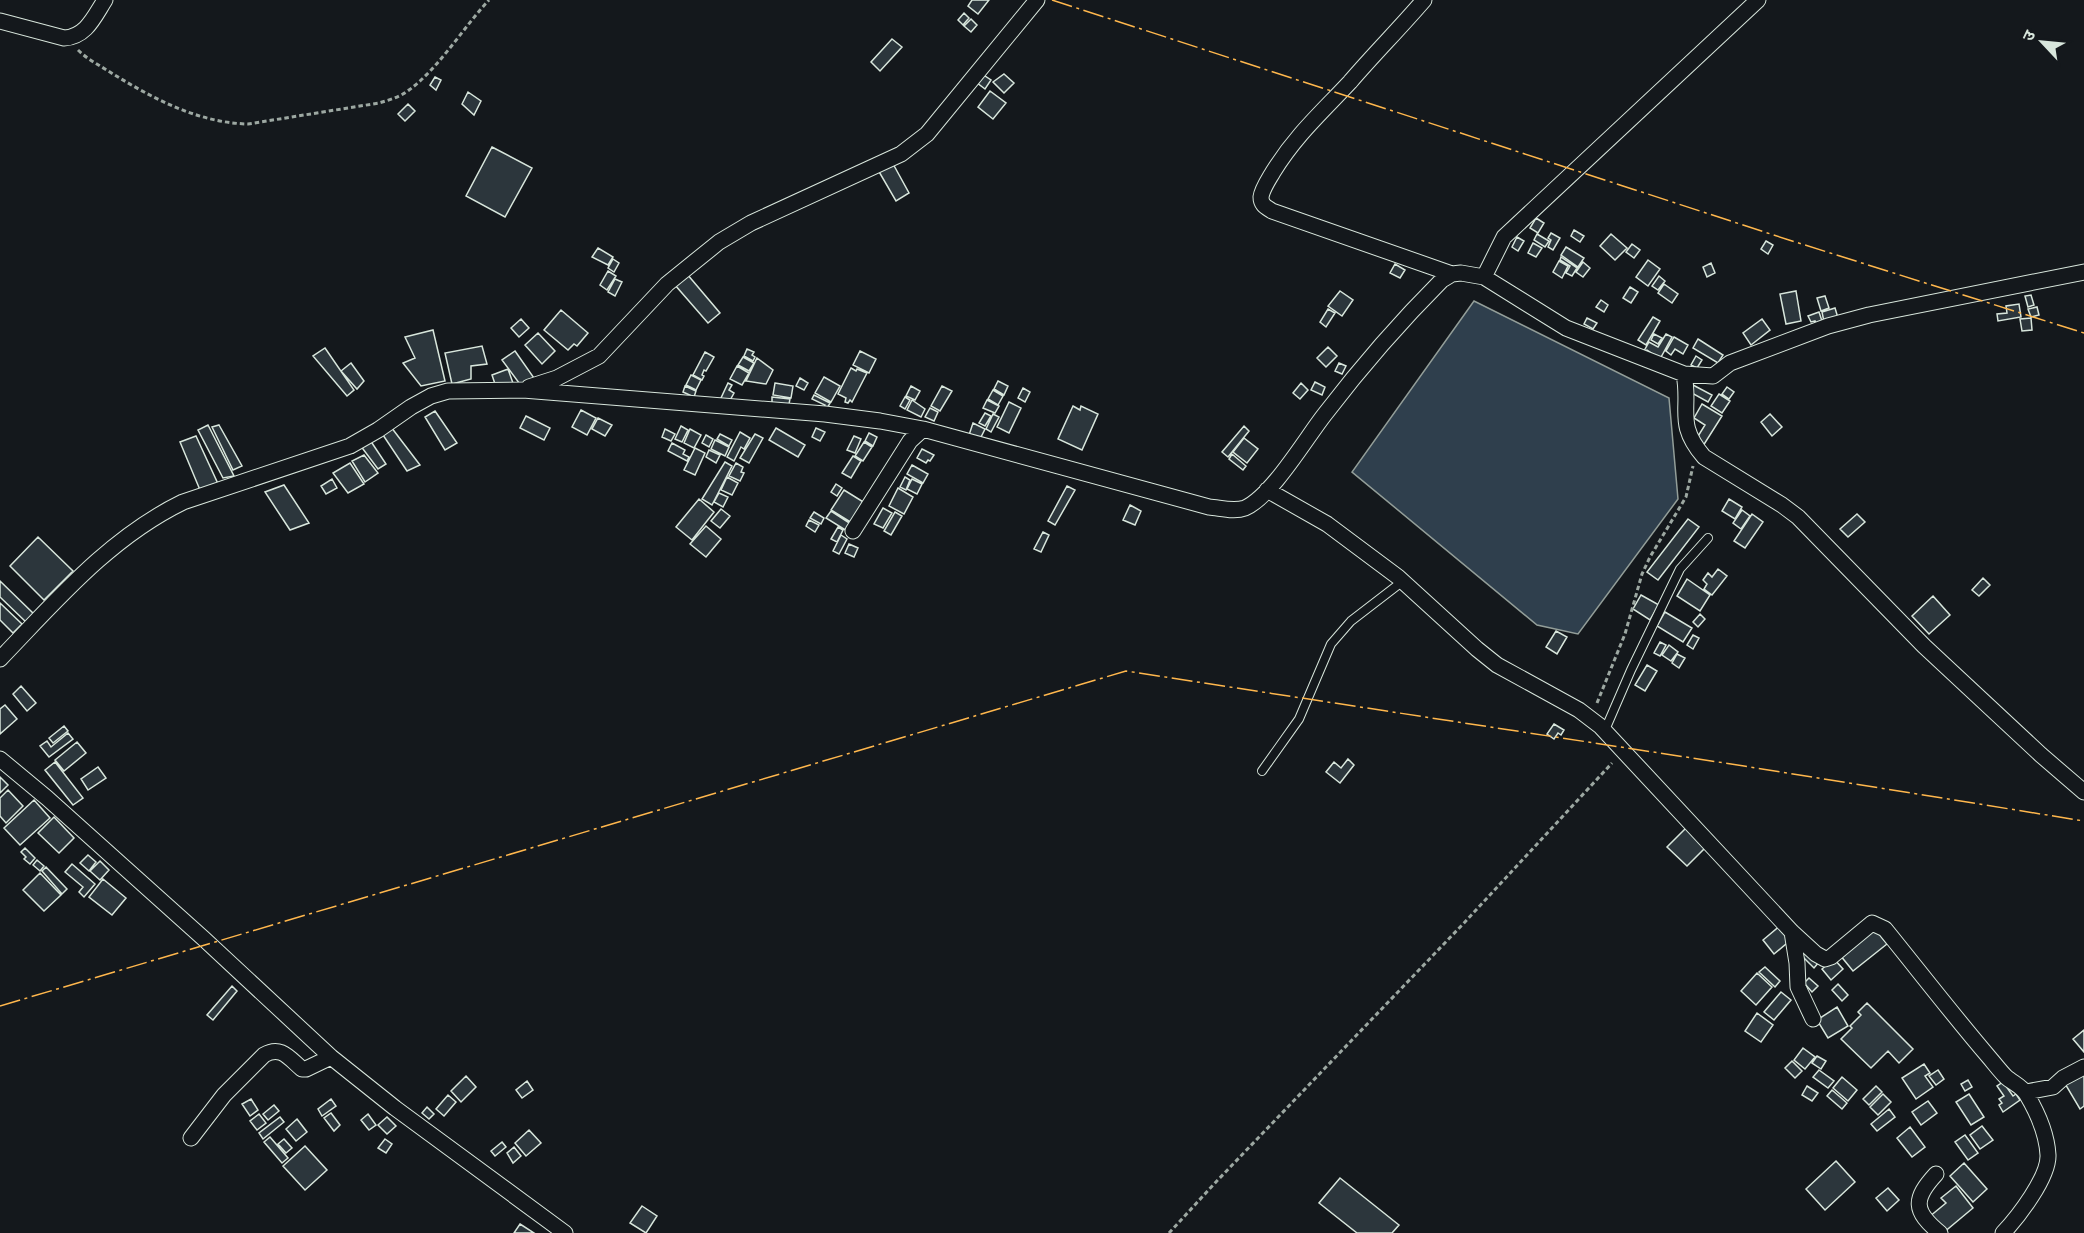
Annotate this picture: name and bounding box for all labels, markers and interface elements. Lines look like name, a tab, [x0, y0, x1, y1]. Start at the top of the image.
north arrow	[2012, 12, 2072, 72]
text: उ	[2017, 26, 2042, 45]

